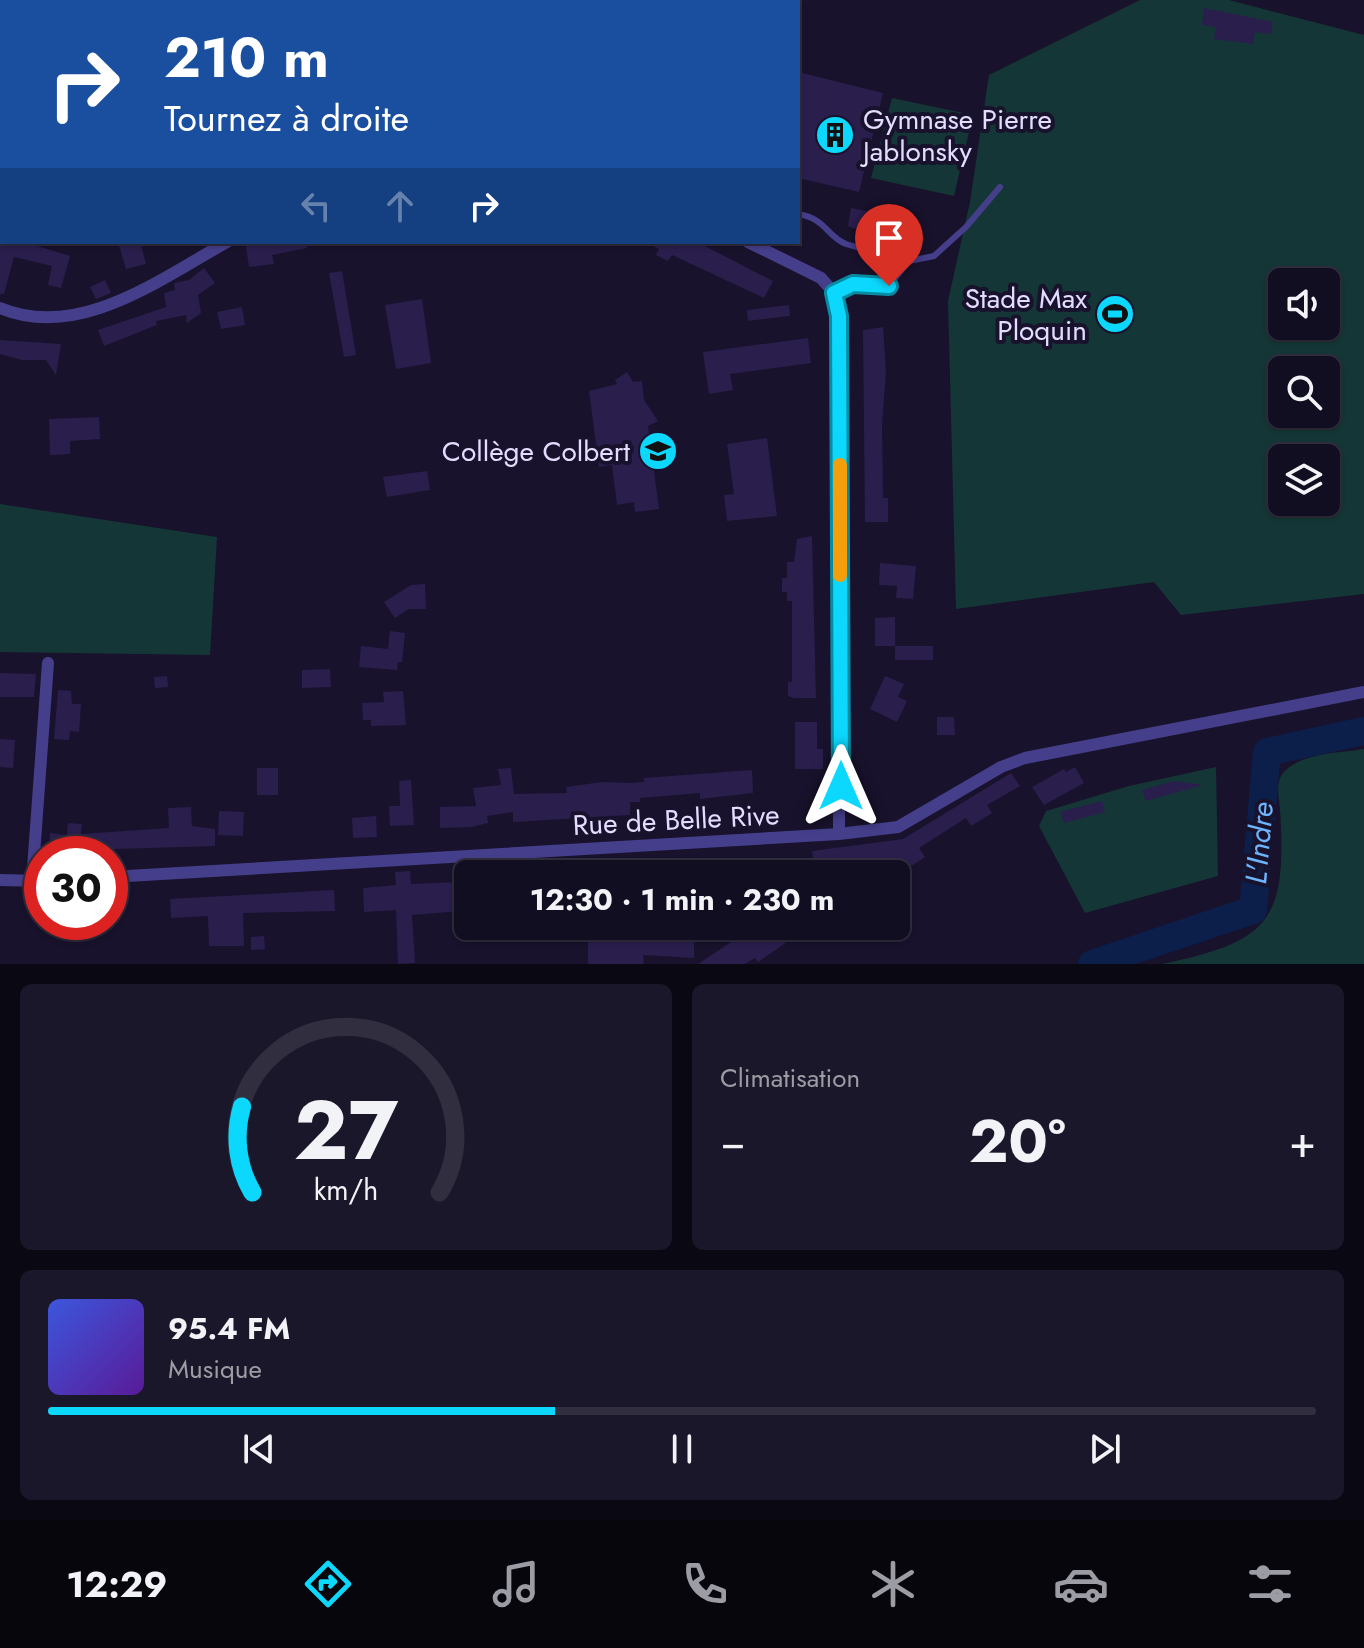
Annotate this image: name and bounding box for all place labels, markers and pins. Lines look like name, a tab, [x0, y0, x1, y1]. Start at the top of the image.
place label: Gymnase Pierre Jablonsky	[859, 99, 1052, 172]
building icon: Gymnase Pierre Jablonsky	[814, 114, 856, 156]
pin	[855, 204, 923, 286]
place label: Stade Max Ploquin	[965, 278, 1087, 351]
sports icon: Stade Max Ploquin	[1094, 293, 1136, 335]
school or university icon: Collège Colbert	[637, 430, 679, 472]
place label: Collège Colbert	[442, 431, 630, 472]

